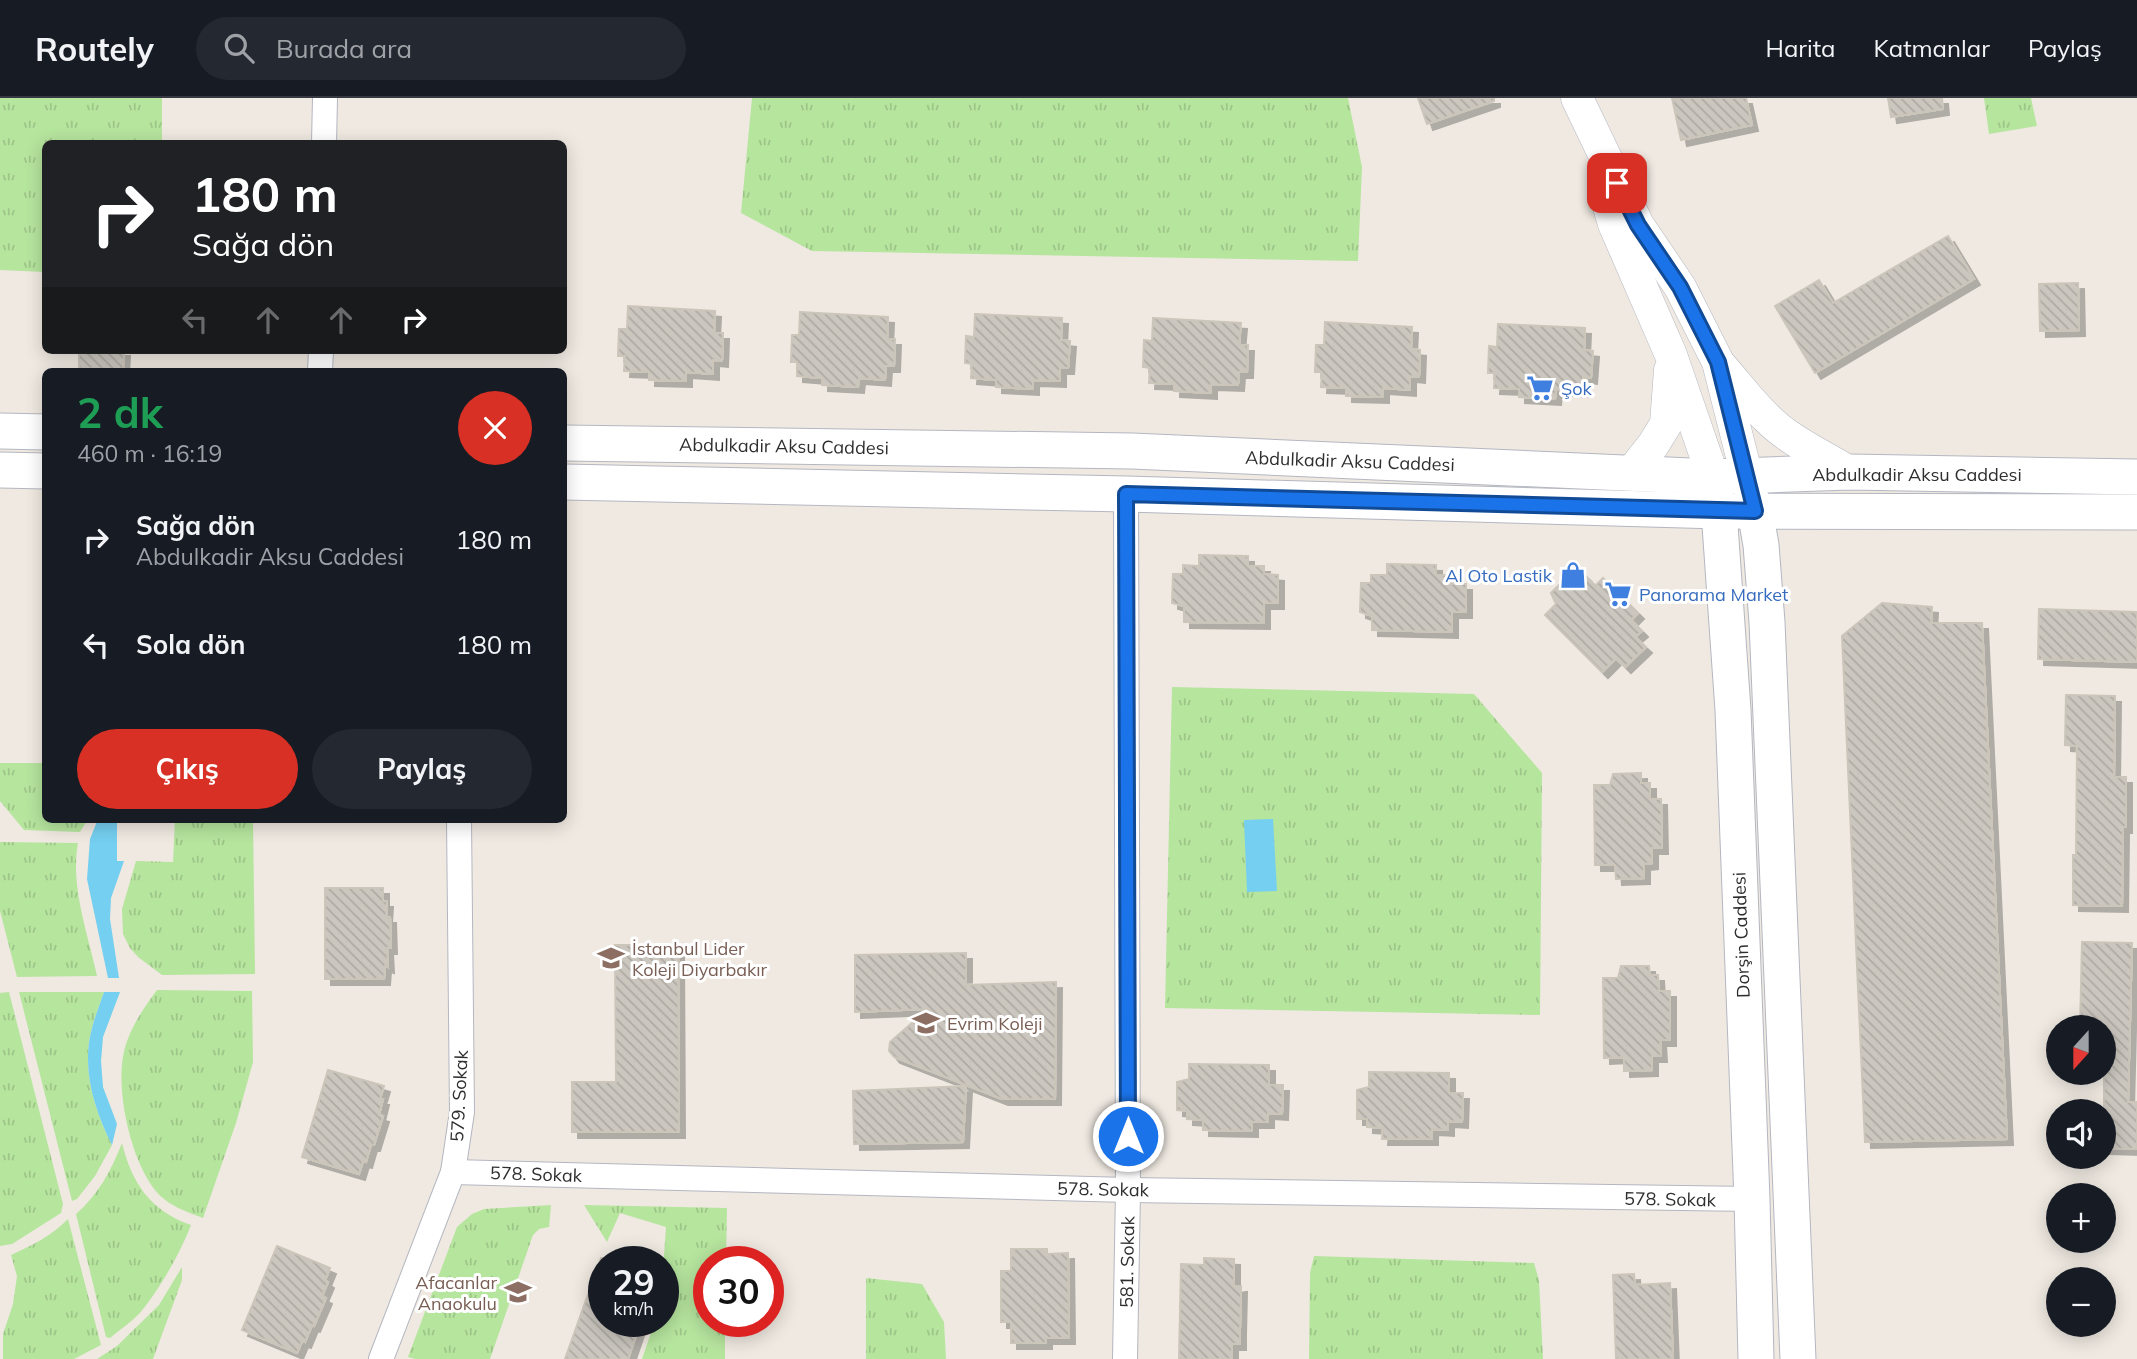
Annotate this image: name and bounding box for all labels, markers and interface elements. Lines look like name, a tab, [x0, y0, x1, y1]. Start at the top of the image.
search box	[196, 17, 686, 80]
text: Routely	[35, 28, 154, 69]
icon: search	[220, 29, 258, 67]
text: Burada ara	[276, 32, 412, 65]
text: Harita	[1766, 33, 1836, 63]
text: Katmanlar	[1874, 33, 1990, 63]
text: Paylaş	[2028, 33, 2102, 63]
pin	[1587, 153, 1647, 213]
text: 180 m	[192, 163, 338, 224]
icon: arrive	[1598, 164, 1636, 202]
icon: right	[77, 168, 168, 259]
text: Sağa dön	[192, 224, 334, 264]
icon: left	[176, 301, 214, 339]
icon: ahead	[249, 301, 287, 339]
icon: ahead	[322, 301, 360, 339]
icon: right	[395, 301, 433, 339]
supermarket icon: Şok	[1525, 373, 1555, 403]
place label: Şok	[1561, 377, 1592, 400]
text: 2 dk	[77, 386, 163, 439]
button: close	[458, 391, 532, 465]
street label: Abdulkadir Aksu Caddesi	[679, 433, 889, 459]
text: 460 m · 16:19	[77, 439, 222, 468]
street label: Abdulkadir Aksu Caddesi	[1245, 446, 1455, 476]
street label: Abdulkadir Aksu Caddesi	[1812, 463, 2022, 486]
text: Sağa dön	[136, 509, 256, 542]
icon: right	[77, 521, 115, 559]
text: 180 m	[456, 523, 532, 556]
text: Abdulkadir Aksu Caddesi	[136, 542, 404, 571]
shop icon: Al Oto Lastik	[1558, 560, 1588, 590]
place label: Al Oto Lastik	[1445, 564, 1553, 587]
supermarket icon: Panorama Market	[1603, 579, 1633, 609]
place label: Panorama Market	[1639, 583, 1788, 606]
icon: left	[77, 626, 115, 664]
text: Sola dön	[136, 628, 245, 661]
text: 180 m	[456, 628, 532, 661]
button: Çıkış	[77, 729, 298, 809]
button: Paylaş	[312, 729, 532, 809]
street label: Dorşin Caddesi	[1727, 872, 1755, 998]
place label: İstanbul Lider Koleji Diyarbakır	[632, 937, 768, 981]
school or university icon: İstanbul Lider Koleji Diyarbakır	[596, 943, 626, 973]
school or university icon: Evrim Koleji	[911, 1008, 941, 1038]
place label: Evrim Koleji	[947, 1012, 1043, 1035]
north arrow	[2046, 1015, 2116, 1085]
map controls	[2046, 1015, 2116, 1337]
street label: 579. Sokak	[445, 1049, 473, 1143]
position arrow	[1091, 1099, 1165, 1173]
button: sound	[2046, 1099, 2116, 1169]
street label: 578. Sokak	[490, 1161, 583, 1187]
street label: 578. Sokak	[1057, 1177, 1150, 1201]
button: +	[2046, 1183, 2116, 1253]
street label: 578. Sokak	[1624, 1187, 1717, 1211]
street label: 581. Sokak	[1115, 1215, 1139, 1308]
speed limit sign: 30	[693, 1246, 784, 1337]
text: 29	[612, 1260, 655, 1304]
button: −	[2046, 1267, 2116, 1337]
place label: Afacanlar Anaokulu	[415, 1271, 497, 1315]
school or university icon: Afacanlar Anaokulu	[503, 1277, 533, 1307]
text: km/h	[613, 1297, 654, 1320]

